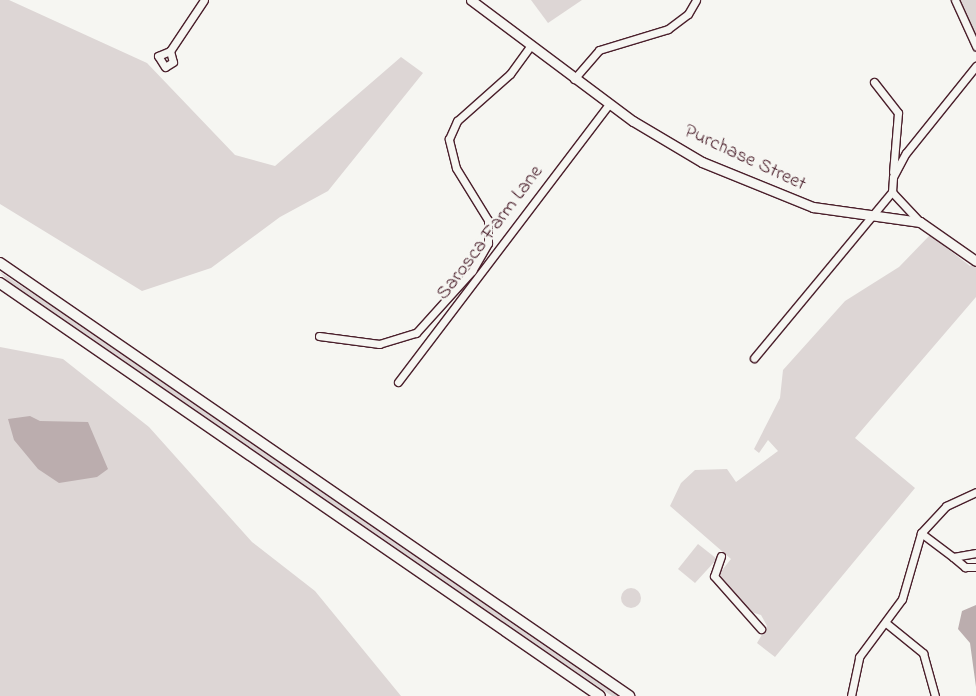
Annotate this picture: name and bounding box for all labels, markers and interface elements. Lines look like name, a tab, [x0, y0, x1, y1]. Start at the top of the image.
street label: Purchase Street	[680, 119, 810, 197]
street label: Sarosca Farm Lane	[431, 161, 549, 305]

